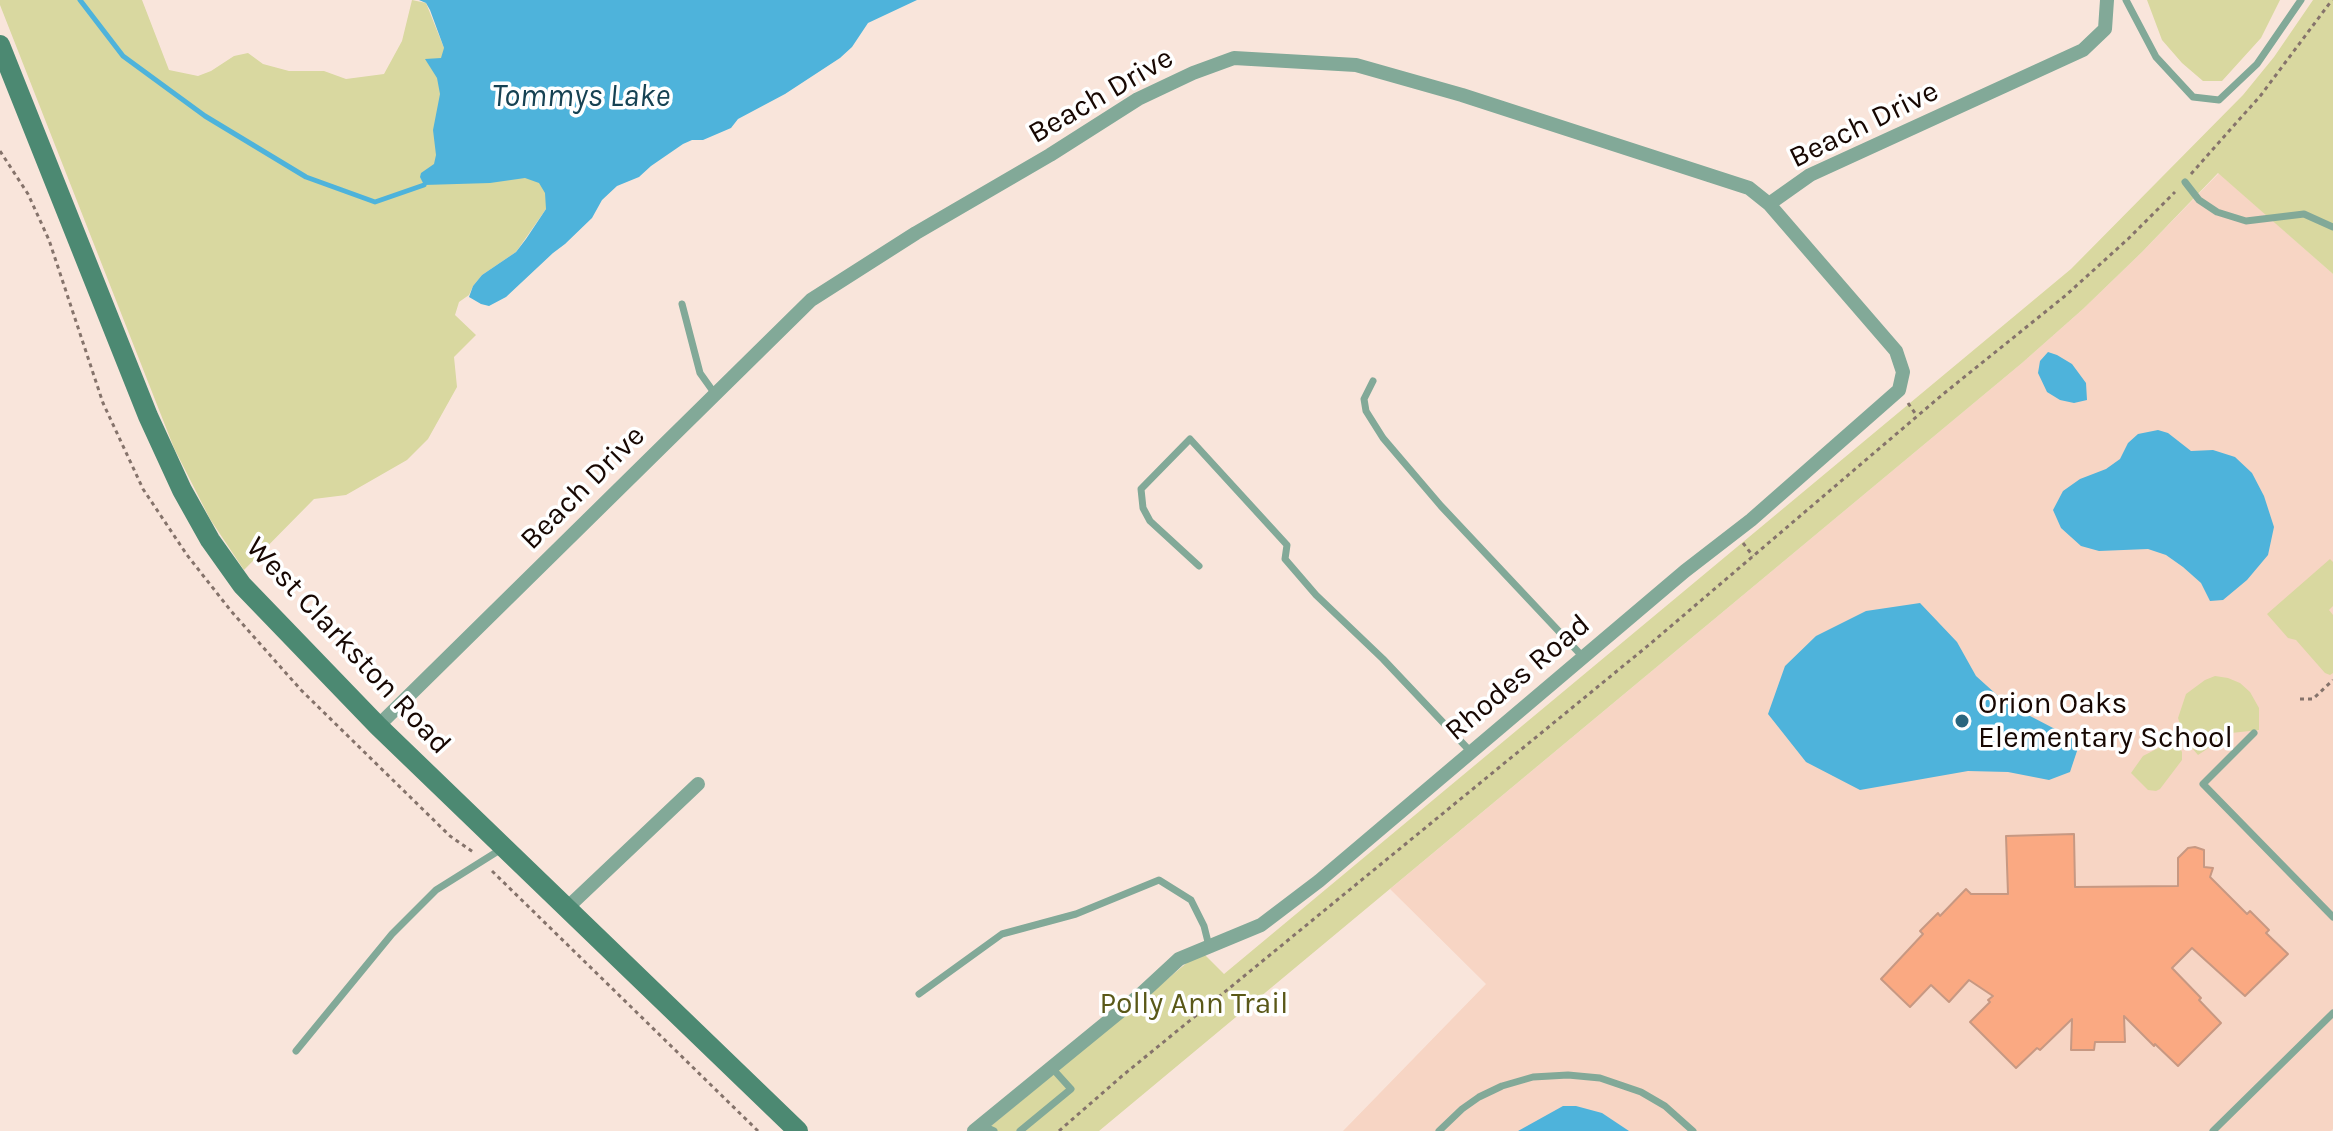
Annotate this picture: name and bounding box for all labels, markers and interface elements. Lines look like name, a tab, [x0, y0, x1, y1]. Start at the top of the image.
street label: Beach Drive	[1022, 40, 1180, 152]
street label: Beach Drive	[1784, 73, 1944, 177]
water label: Tommys Lake	[492, 78, 670, 116]
street label: Beach Drive	[513, 418, 653, 558]
street label: West Clarkston Road	[238, 530, 458, 762]
street label: Rhodes Road	[1438, 607, 1598, 749]
place label: Orion Oaks Elementary School	[1978, 686, 2233, 756]
marker: Orion Oaks Elementary School	[1953, 712, 1971, 730]
park label: Polly Ann Trail	[1100, 986, 1288, 1022]

